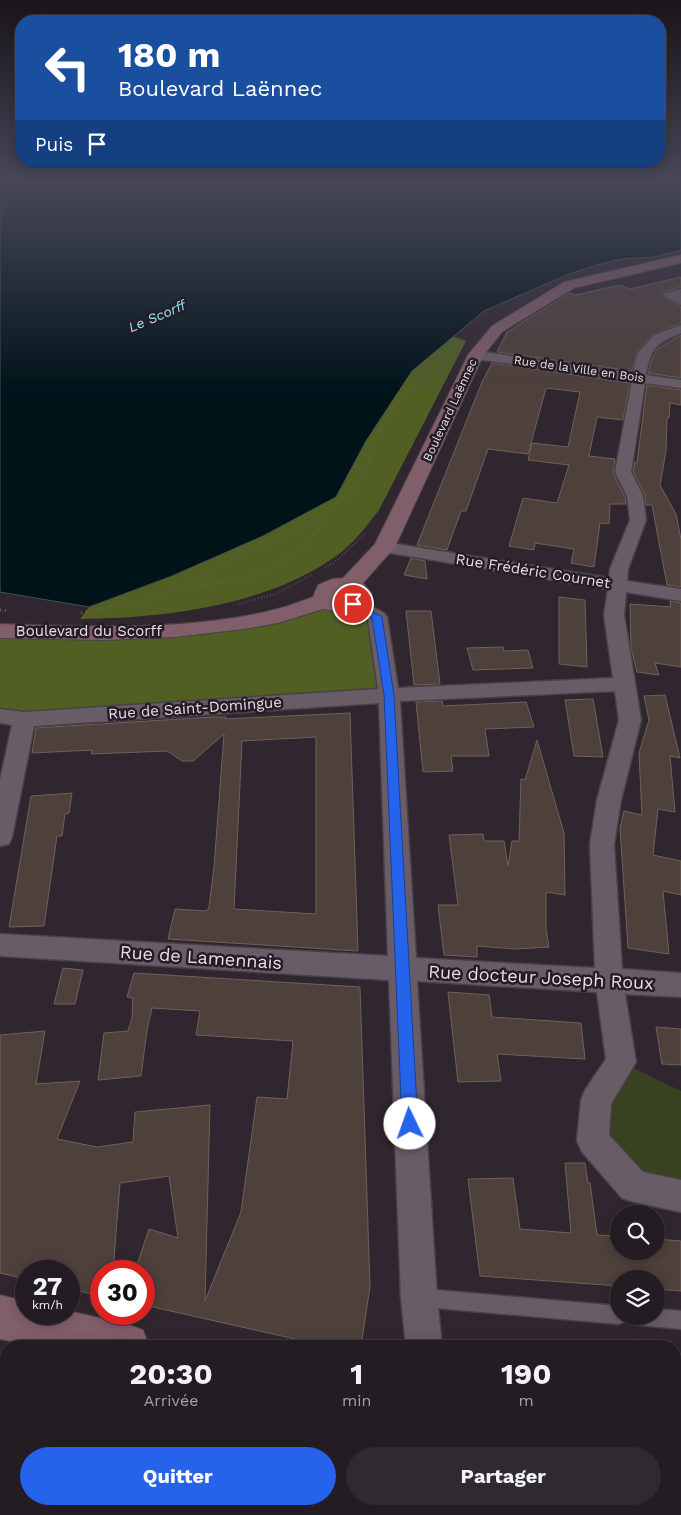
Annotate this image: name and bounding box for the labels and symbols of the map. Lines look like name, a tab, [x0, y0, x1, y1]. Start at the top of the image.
water label: Le Scorff	[126, 296, 189, 335]
street label: Rue de la Ville en Bois	[513, 353, 645, 385]
street label: Boulevard Laënnec	[420, 356, 480, 463]
street label: Rue Frédéric Cournet	[454, 550, 612, 592]
pin	[332, 583, 374, 625]
street label: Boulevard du Scorff	[16, 622, 162, 640]
street label: Rue de Saint-Domingue	[107, 693, 283, 723]
street label: Rue de Lamennais	[119, 941, 283, 973]
street label: Rue docteur Joseph Roux	[428, 961, 654, 993]
position arrow	[383, 1097, 435, 1149]
speed limit sign: 30	[90, 1260, 155, 1325]

